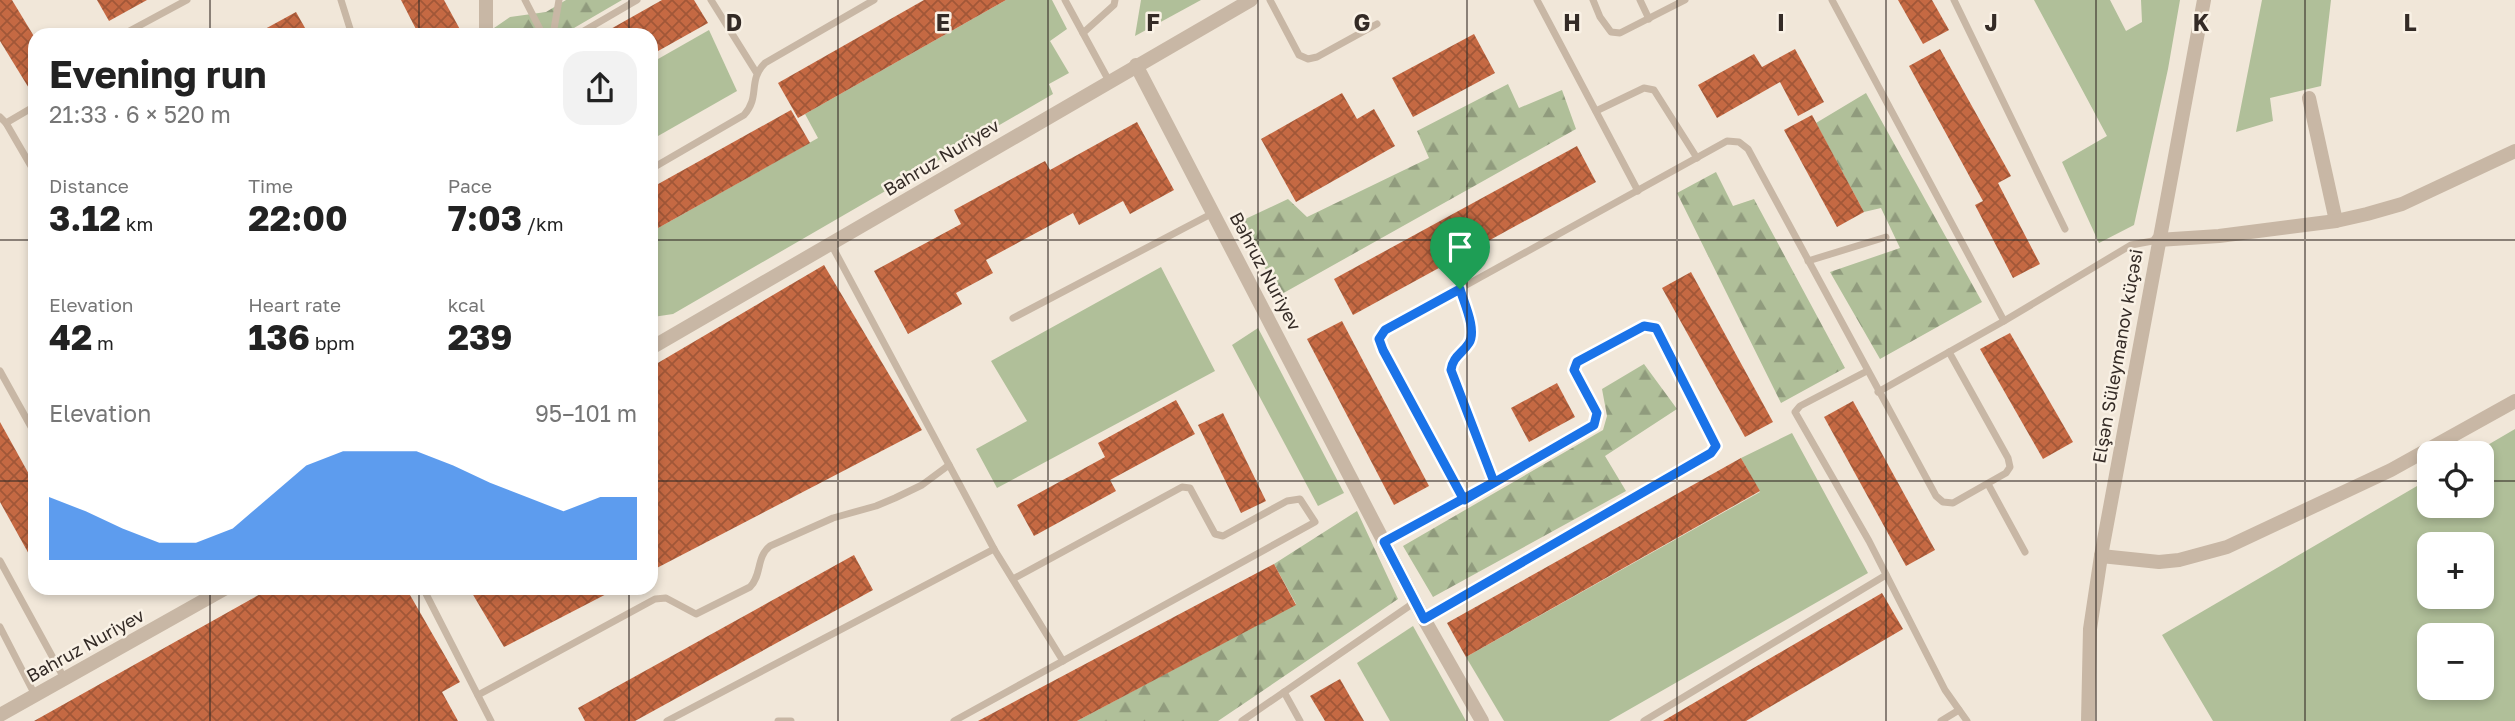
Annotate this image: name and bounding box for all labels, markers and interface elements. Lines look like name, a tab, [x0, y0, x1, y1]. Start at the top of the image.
text: D	[726, 8, 742, 36]
text: E	[936, 8, 950, 36]
text: F	[1146, 8, 1160, 36]
text: G	[1354, 8, 1370, 36]
text: H	[1563, 8, 1581, 36]
text: I	[1777, 8, 1785, 36]
text: J	[1984, 8, 1998, 36]
text: K	[2193, 8, 2210, 36]
text: L	[2403, 8, 2417, 36]
text: Evening run	[49, 51, 267, 96]
button: share	[563, 51, 637, 125]
text: 21:33 · 6 × 520 m	[49, 100, 231, 128]
street label: Bahruz Nuriyev	[879, 114, 1003, 200]
text: Distance	[49, 174, 129, 197]
text: Time	[248, 174, 293, 197]
text: Pace	[448, 174, 492, 197]
text: 3.12	[49, 197, 121, 239]
text: 22:00	[248, 197, 348, 239]
text: 7:03	[448, 197, 522, 239]
street label: Bəhruz Nuriyev	[1226, 208, 1306, 334]
text: km	[121, 212, 153, 235]
text: /km	[522, 212, 563, 235]
pin	[1430, 217, 1490, 289]
icon: arrive	[1441, 228, 1479, 266]
street label: Elşən Süleymanov küçəsi	[2087, 247, 2147, 465]
text: Elevation	[49, 293, 134, 316]
text: Heart rate	[248, 293, 341, 316]
text: kcal	[448, 293, 485, 316]
text: 42	[49, 316, 92, 358]
text: 136	[248, 316, 310, 358]
text: 239	[448, 316, 513, 358]
text: m	[92, 331, 114, 354]
text: bpm	[310, 331, 355, 354]
text: Elevation	[49, 399, 151, 427]
text: 95–101 m	[535, 399, 637, 427]
map controls	[2417, 441, 2494, 700]
button: locate	[2417, 441, 2494, 518]
button: +	[2417, 532, 2494, 609]
street label: Bahruz Nuriyev	[22, 604, 148, 686]
button: −	[2417, 623, 2494, 700]

